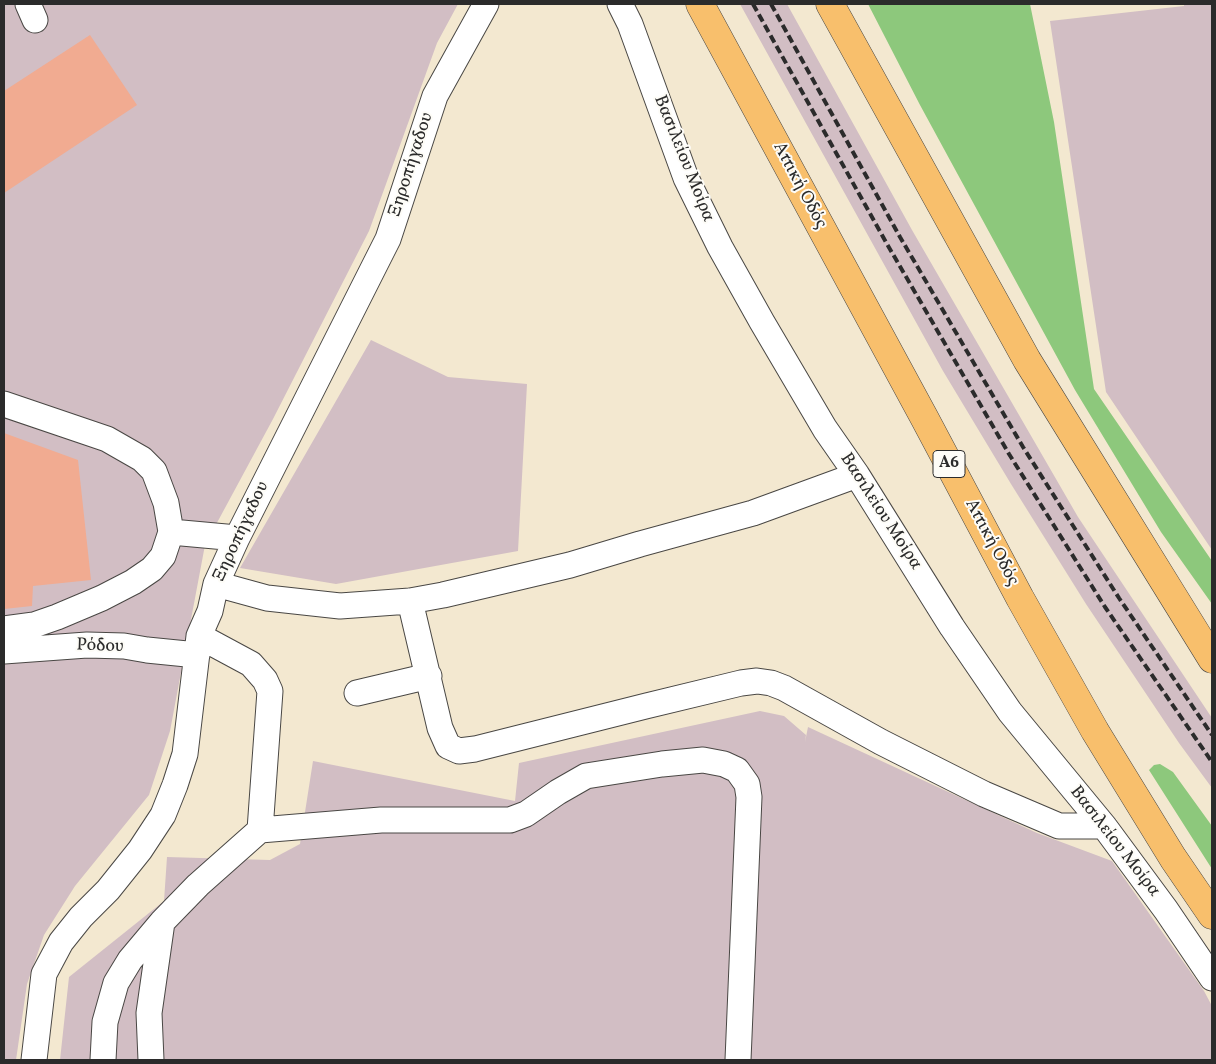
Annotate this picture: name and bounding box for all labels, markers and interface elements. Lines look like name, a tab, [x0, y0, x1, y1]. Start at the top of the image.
street label: Βασιλείου Μοίρα	[648, 93, 718, 225]
street label: Ξηροπήγαδου	[385, 110, 439, 220]
street label: Αττική Οδός	[767, 139, 831, 233]
street label: Βασιλείου Μοίρα	[834, 450, 926, 574]
road number: Α6	[933, 450, 965, 478]
street label: Ξηροπήγαδου	[209, 478, 275, 586]
street label: Αττική Οδός	[959, 496, 1023, 590]
street label: Ρόδου	[76, 635, 124, 659]
street label: Βασιλείου Μοίρα	[1064, 782, 1164, 902]

